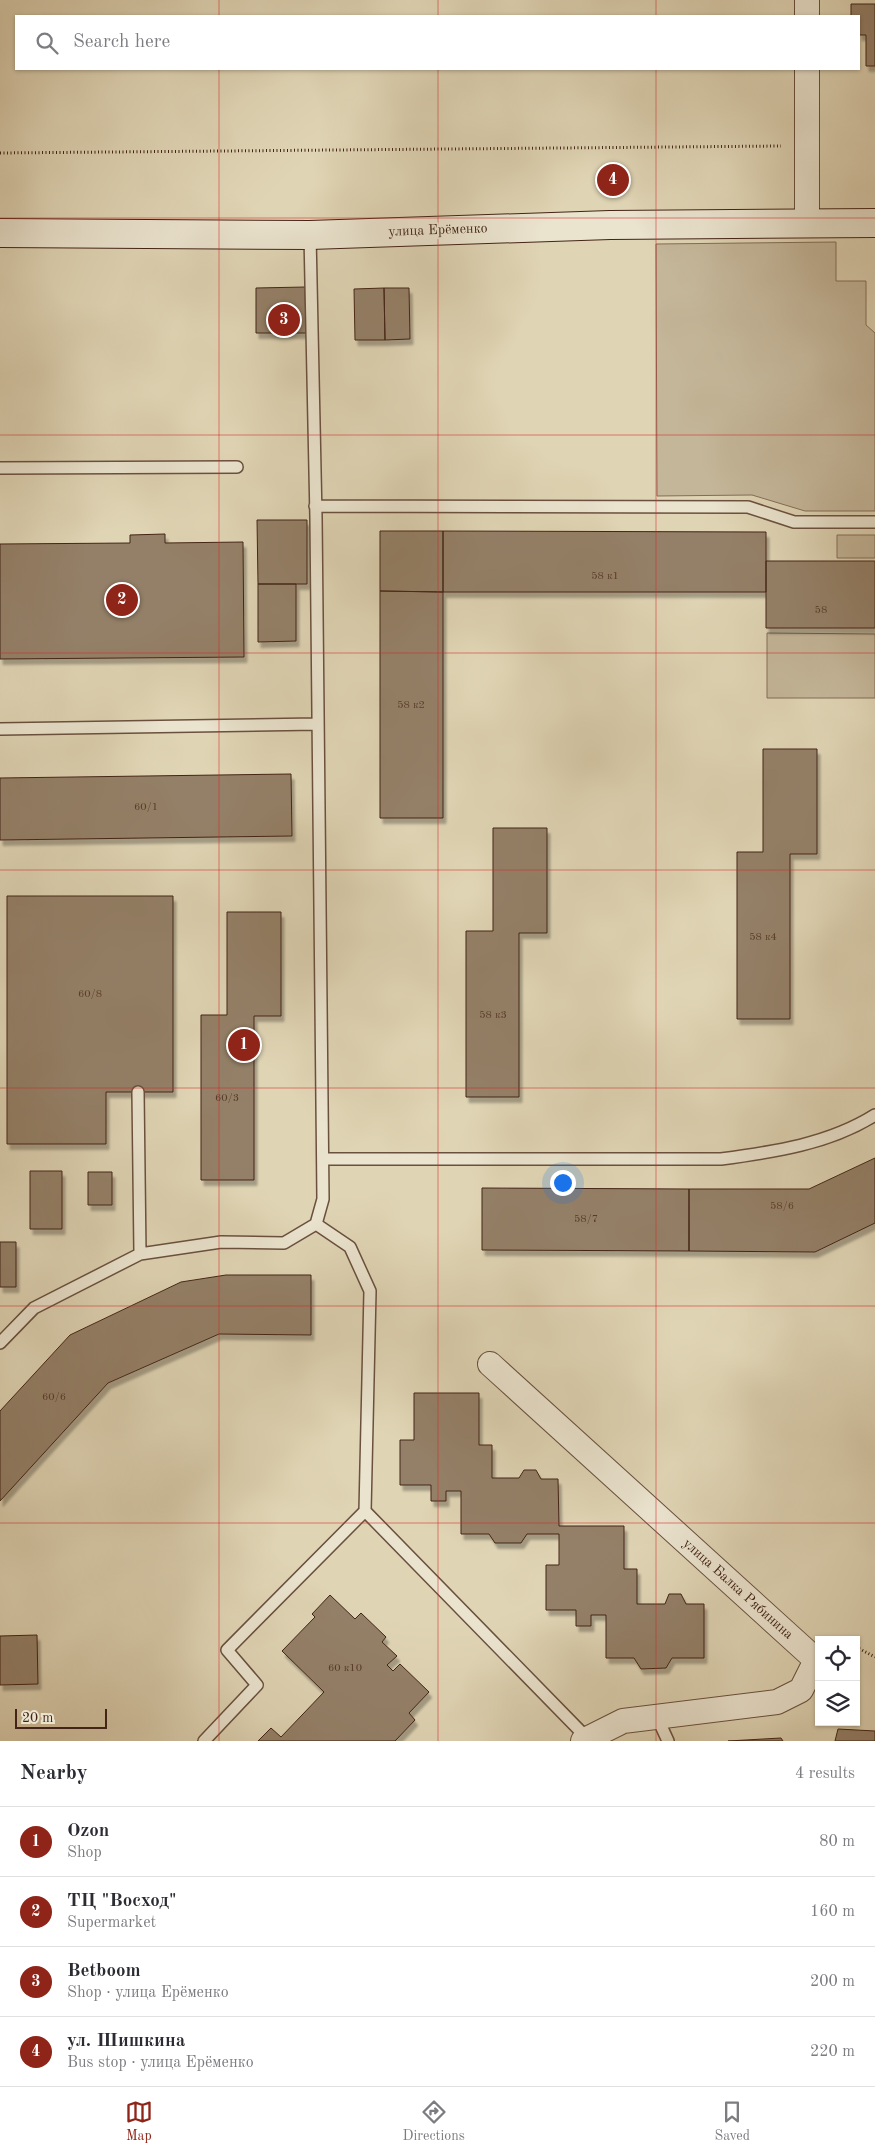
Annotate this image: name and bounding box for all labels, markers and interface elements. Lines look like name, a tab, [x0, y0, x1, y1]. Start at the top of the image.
search box	[15, 15, 860, 70]
icon: search	[33, 29, 61, 57]
text: Search here	[73, 33, 170, 52]
pin: 4	[597, 161, 629, 199]
street label: улица Ерёменко	[388, 221, 488, 239]
pin: 3	[268, 301, 300, 339]
house number: 58 к1	[591, 571, 619, 582]
pin: 2	[106, 581, 138, 619]
house number: 58	[815, 605, 827, 616]
house number: 58 к2	[397, 700, 425, 711]
house number: 60/1	[134, 802, 158, 813]
house number: 58 к4	[749, 932, 777, 943]
house number: 60/8	[78, 989, 102, 1000]
house number: 58 к3	[479, 1010, 507, 1021]
pin: 1	[228, 1026, 260, 1064]
house number: 60/3	[215, 1093, 239, 1104]
your location	[550, 1170, 576, 1196]
house number: 58/6	[770, 1201, 794, 1212]
house number: 58/7	[574, 1214, 598, 1225]
house number: 60/6	[42, 1392, 66, 1403]
street label: улица Балка Рябинина	[680, 1536, 796, 1642]
map controls	[815, 1636, 860, 1726]
button: locate	[815, 1636, 860, 1681]
house number: 60 к10	[328, 1663, 362, 1674]
button: layers	[815, 1681, 860, 1726]
scale bar	[15, 1706, 108, 1729]
text: 20 m	[22, 1711, 53, 1725]
text: Nearby	[20, 1763, 88, 1784]
text: 4 results	[795, 1766, 855, 1782]
text: Ozon	[67, 1822, 109, 1841]
text: 1	[31, 1834, 41, 1850]
text: 80 m	[819, 1834, 855, 1850]
text: Shop	[67, 1845, 102, 1861]
text: ТЦ "Восход"	[67, 1892, 176, 1911]
text: 2	[31, 1904, 41, 1920]
text: 160 m	[810, 1904, 855, 1920]
text: Supermarket	[67, 1915, 156, 1931]
text: Betboom	[67, 1962, 141, 1981]
text: 3	[31, 1974, 41, 1990]
text: 200 m	[810, 1974, 855, 1990]
text: Shop · улица Ерёменко	[67, 1985, 229, 2001]
text: ул. Шишкина	[67, 2032, 185, 2051]
text: 4	[31, 2044, 41, 2060]
text: 220 m	[810, 2044, 855, 2060]
text: Bus stop · улица Ерёменко	[67, 2055, 254, 2071]
tab: Map	[125, 2098, 153, 2145]
tab: Directions	[403, 2098, 465, 2145]
tab: Saved	[714, 2098, 750, 2145]

